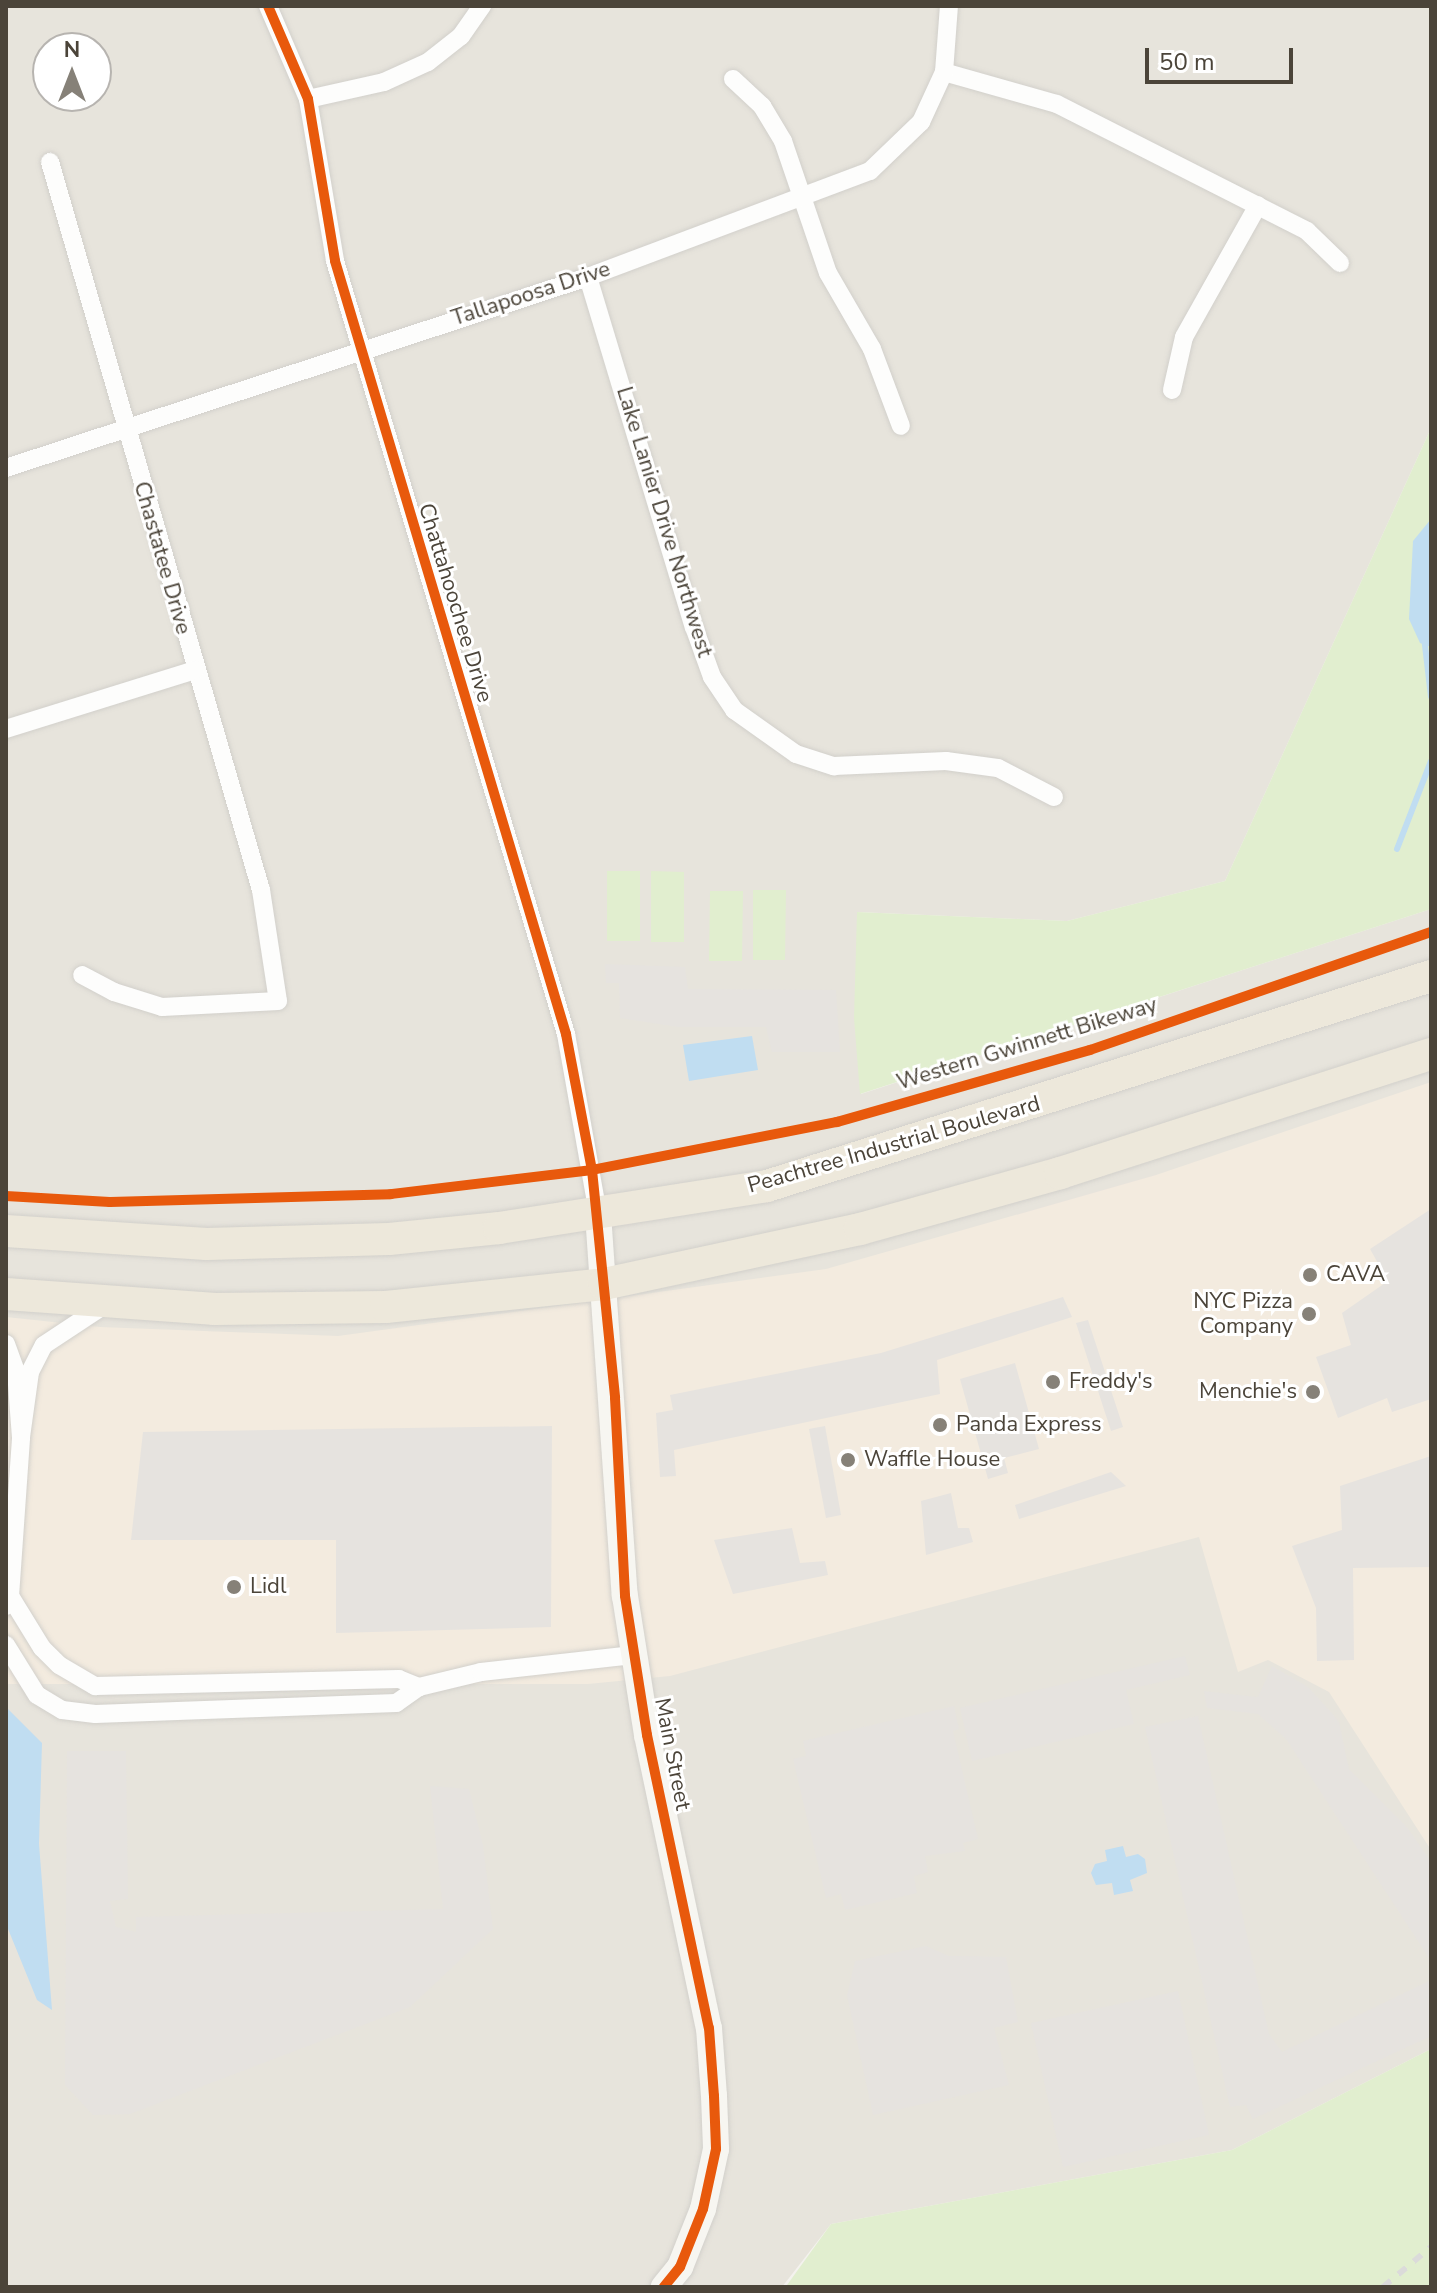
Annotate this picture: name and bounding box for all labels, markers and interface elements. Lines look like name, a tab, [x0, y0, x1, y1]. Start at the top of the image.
north arrow	[32, 32, 112, 112]
scale bar	[1149, 32, 1297, 82]
text: N	[64, 35, 80, 65]
text: 50 m	[1159, 46, 1215, 78]
street label: Tallapoosa Drive	[448, 256, 614, 332]
street label: Lake Lanier Drive Northwest	[610, 384, 718, 660]
street label: Chastatee Drive	[128, 479, 196, 637]
street label: Chattahoochee Drive	[412, 500, 498, 706]
street label: Western Gwinnett Bikeway	[894, 992, 1160, 1096]
street label: Peachtree Industrial Boulevard	[745, 1091, 1043, 1199]
place label: CAVA	[1326, 1262, 1385, 1288]
marker: CAVA	[1301, 1266, 1319, 1284]
place label: NYC Pizza Company	[1193, 1288, 1293, 1340]
marker: NYC Pizza Company	[1300, 1305, 1318, 1323]
place label: Freddy's	[1069, 1369, 1153, 1395]
marker: Freddy's	[1044, 1373, 1062, 1391]
place label: Menchie's	[1199, 1379, 1297, 1405]
marker: Menchie's	[1304, 1383, 1322, 1401]
place label: Panda Express	[956, 1412, 1101, 1438]
marker: Panda Express	[931, 1416, 949, 1434]
place label: Waffle House	[864, 1447, 1000, 1473]
marker: Waffle House	[839, 1451, 857, 1469]
place label: Lidl	[250, 1574, 286, 1600]
marker: Lidl	[225, 1578, 243, 1596]
street label: Main Street	[648, 1696, 696, 1812]

